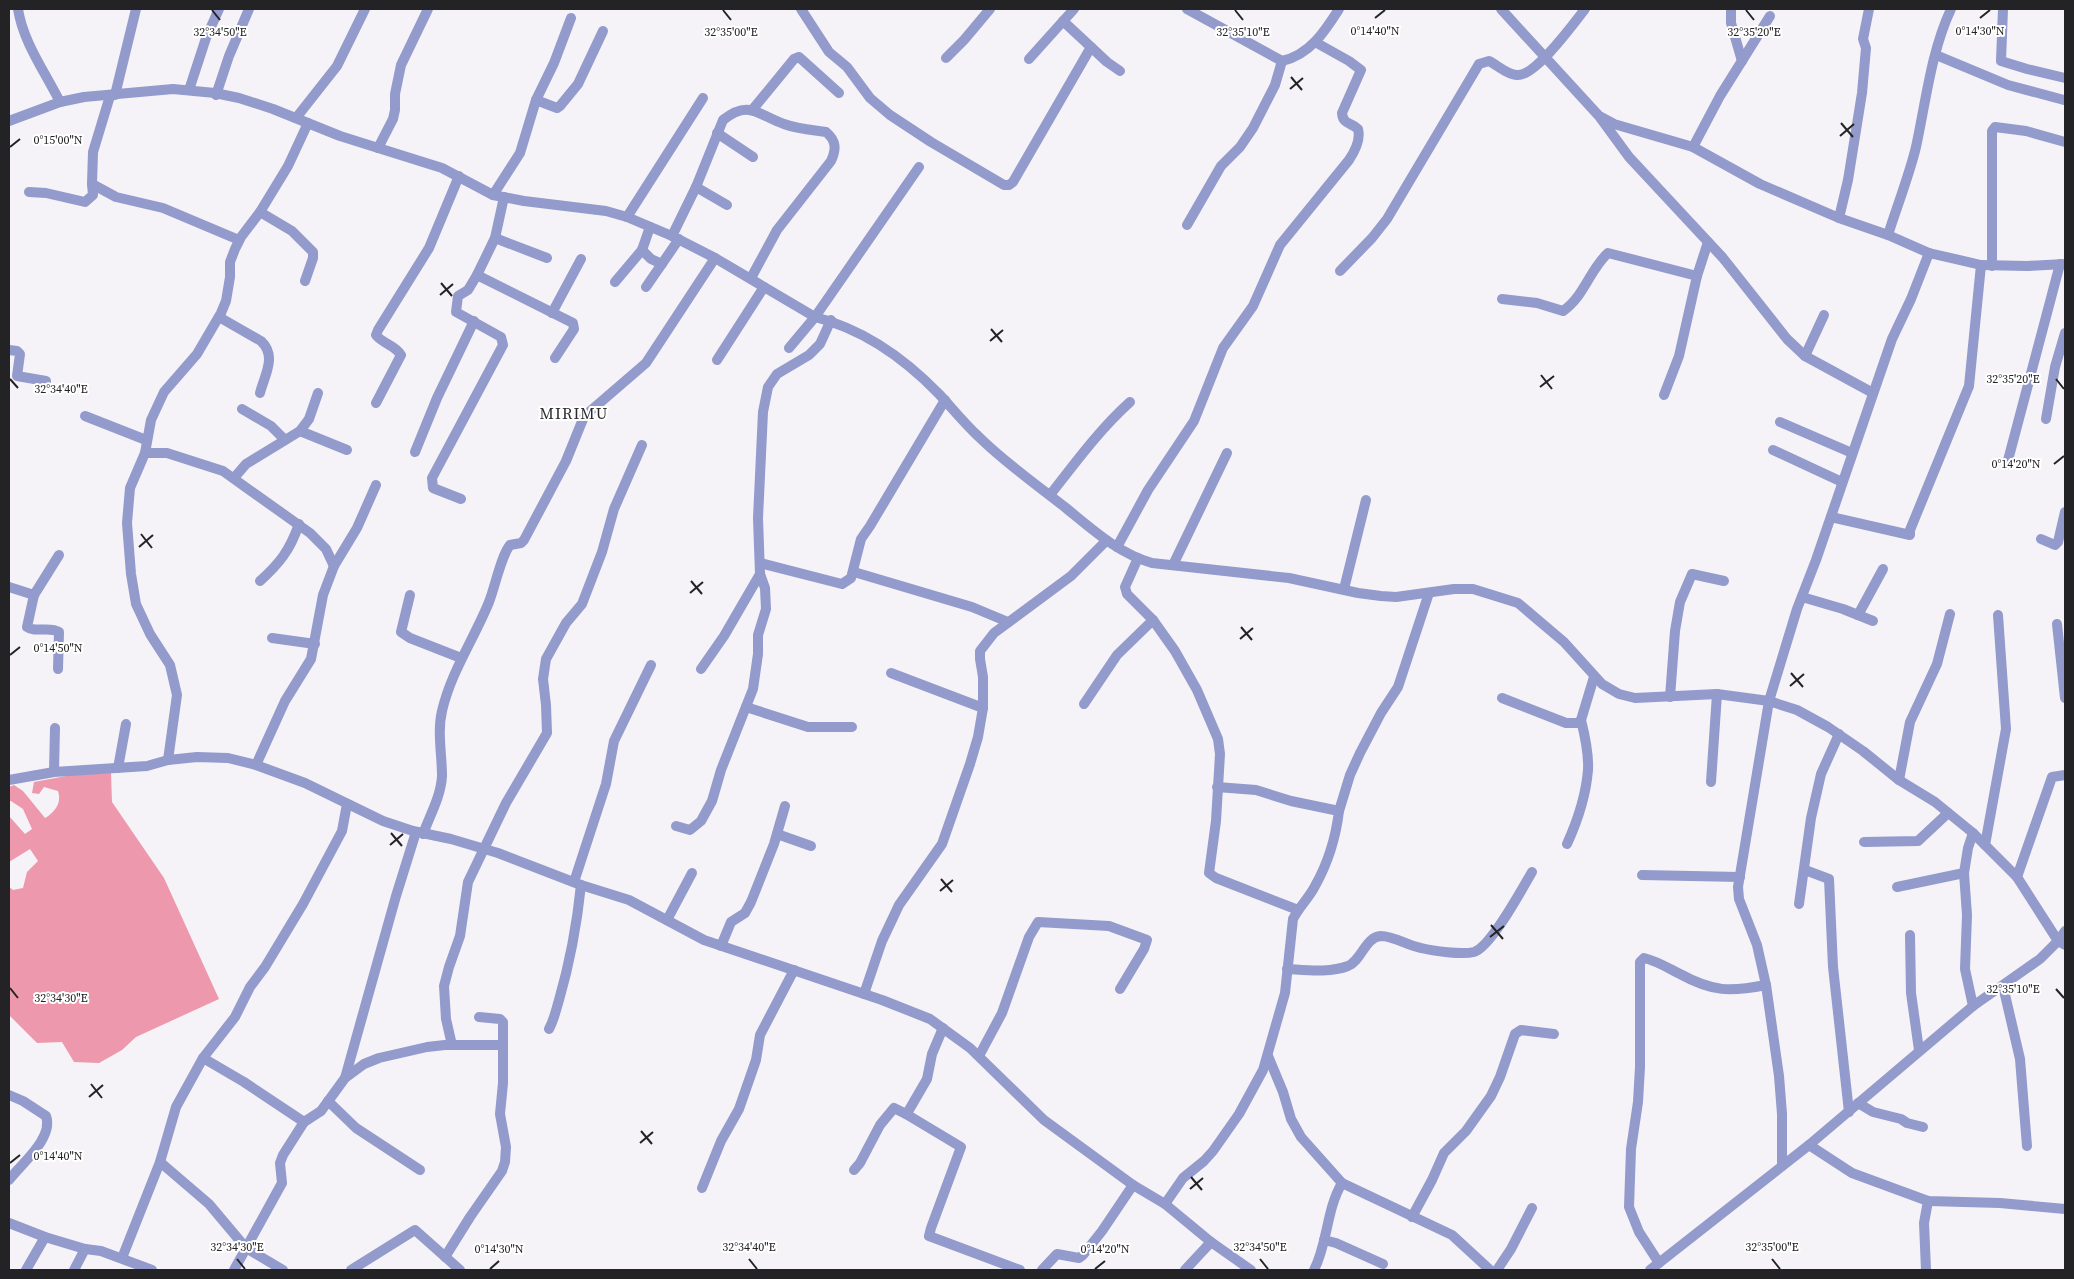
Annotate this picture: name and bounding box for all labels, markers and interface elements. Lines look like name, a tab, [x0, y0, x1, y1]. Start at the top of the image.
text: 0°14'40"N	[1350, 23, 1400, 39]
text: 0°14'30"N	[1955, 23, 2005, 39]
text: 32°34'50"E	[193, 24, 247, 40]
text: 32°35'00"E	[704, 24, 758, 40]
text: 32°35'10"E	[1216, 24, 1270, 40]
text: 32°35'20"E	[1727, 24, 1781, 40]
text: 0°15'00"N	[33, 132, 83, 148]
text: 32°35'20"E	[1986, 371, 2040, 387]
text: 32°34'40"E	[34, 381, 88, 397]
district label: MIRIMU	[540, 402, 608, 424]
text: 0°14'20"N	[1991, 456, 2041, 472]
text: 0°14'50"N	[33, 640, 83, 656]
text: 32°35'10"E	[1986, 981, 2040, 997]
text: 32°34'30"E	[34, 990, 88, 1006]
text: 0°14'40"N	[33, 1148, 83, 1164]
text: 32°34'30"E	[210, 1239, 264, 1255]
text: 32°34'40"E	[722, 1239, 776, 1255]
text: 32°34'50"E	[1233, 1239, 1287, 1255]
text: 32°35'00"E	[1745, 1239, 1799, 1255]
text: 0°14'30"N	[474, 1241, 524, 1257]
text: 0°14'20"N	[1080, 1241, 1130, 1257]

